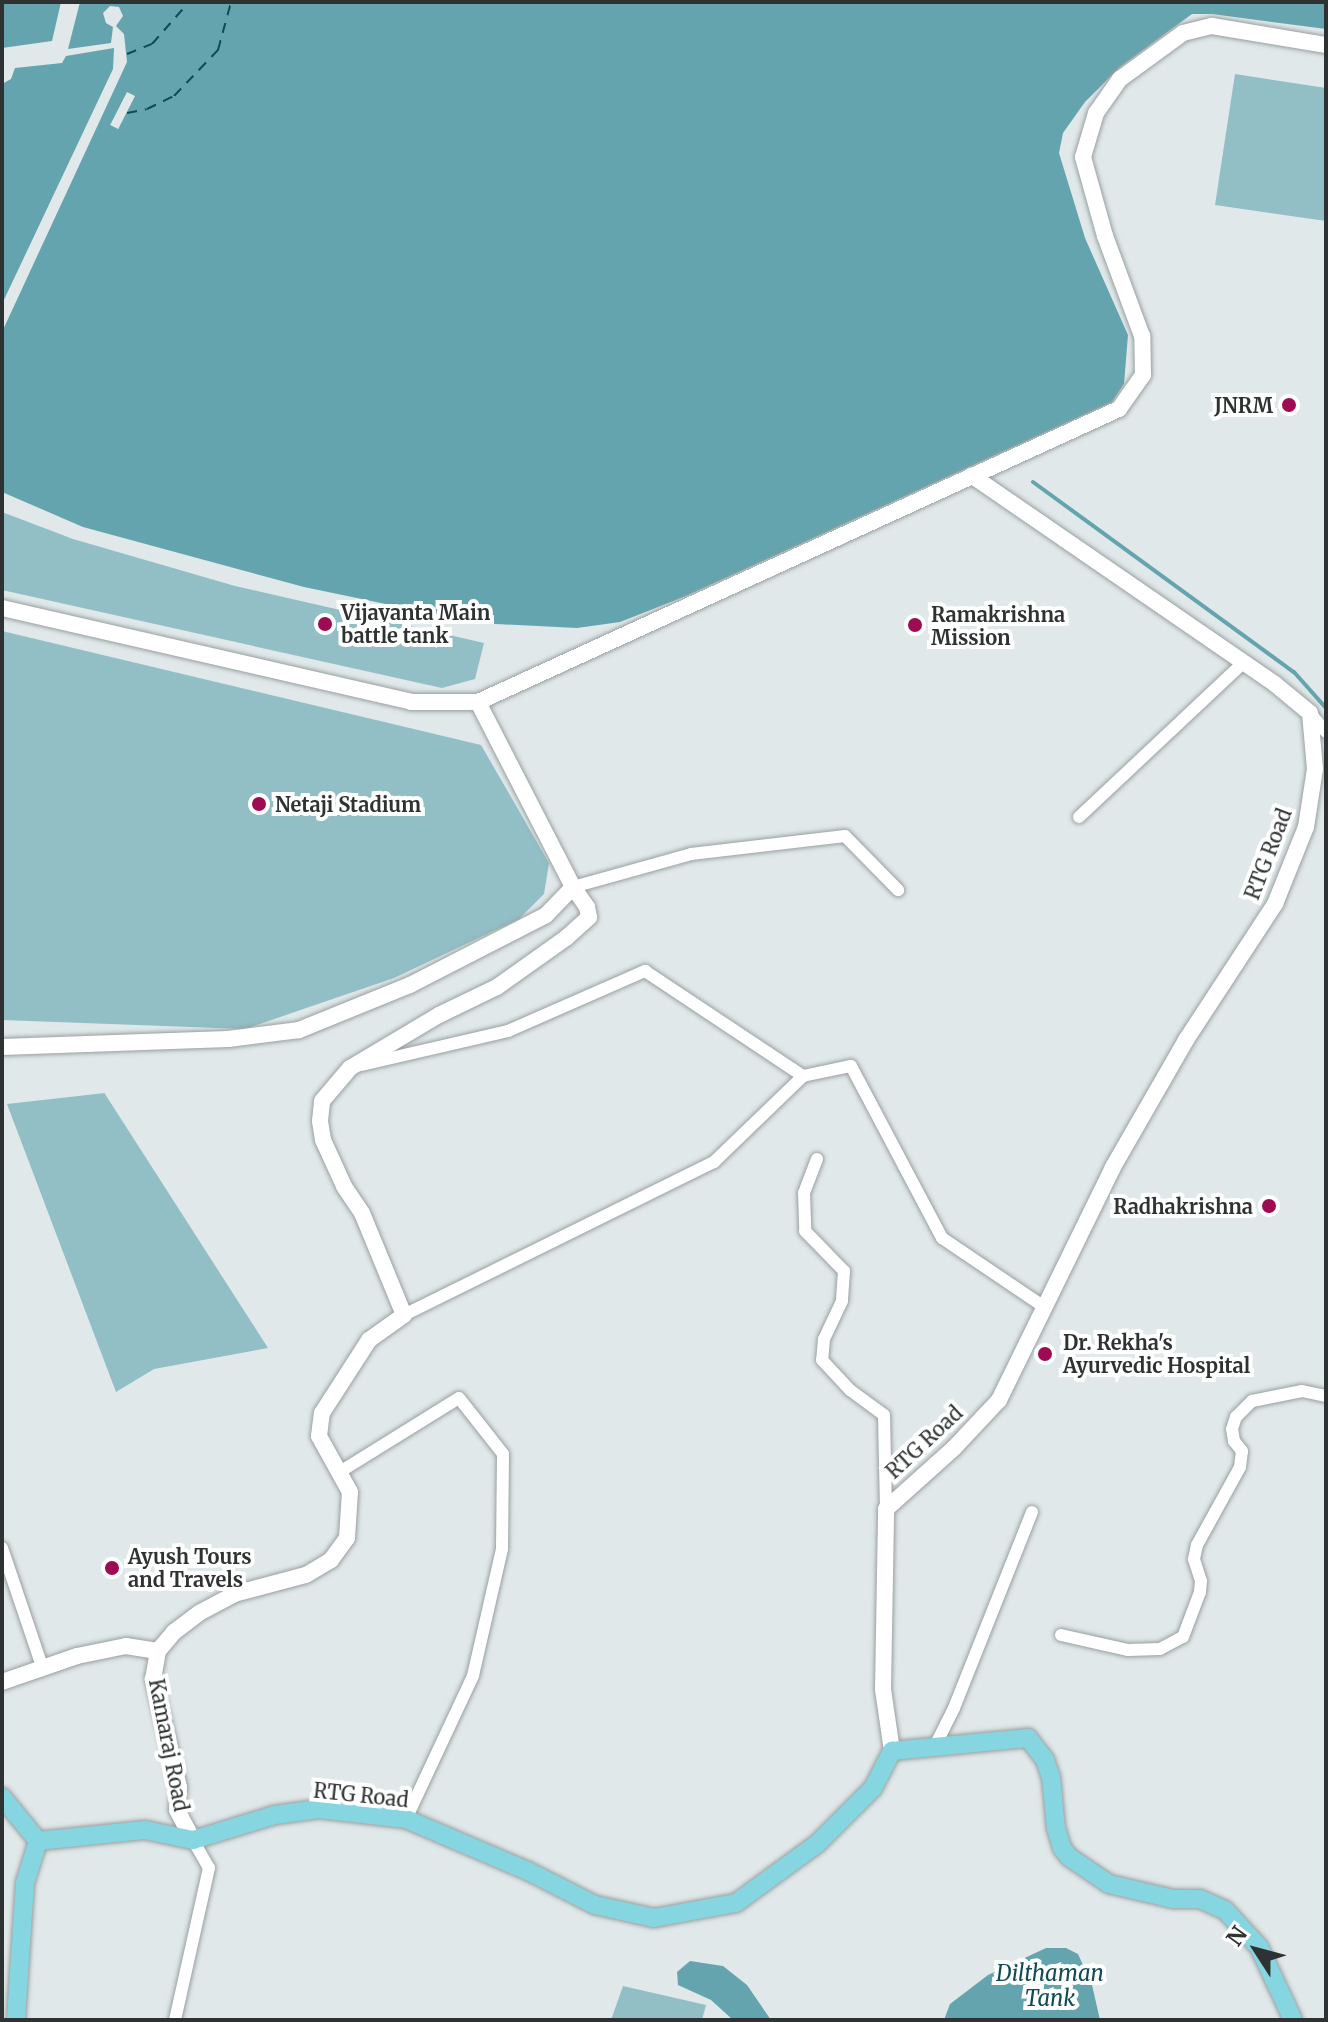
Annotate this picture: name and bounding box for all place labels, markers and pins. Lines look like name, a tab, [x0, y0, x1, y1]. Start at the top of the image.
place label: JNRM	[1214, 393, 1273, 417]
marker: JNRM	[1280, 396, 1298, 414]
place label: Vijayanta Main battle tank	[341, 600, 490, 647]
place label: Ramakrishna Mission	[931, 602, 1065, 649]
marker: Vijayanta Main battle tank	[316, 615, 334, 633]
marker: Ramakrishna Mission	[906, 616, 924, 634]
place label: Netaji Stadium	[275, 792, 421, 816]
marker: Netaji Stadium	[250, 795, 268, 813]
place label: Radhakrishna	[1113, 1194, 1253, 1218]
marker: Radhakrishna	[1260, 1197, 1278, 1215]
place label: Dr. Rekha's Ayurvedic Hospital	[1063, 1330, 1250, 1377]
marker: Dr. Rekha's Ayurvedic Hospital	[1034, 1343, 1056, 1365]
place label: Ayush Tours and Travels	[128, 1544, 252, 1591]
marker: Ayush Tours and Travels	[103, 1559, 121, 1577]

